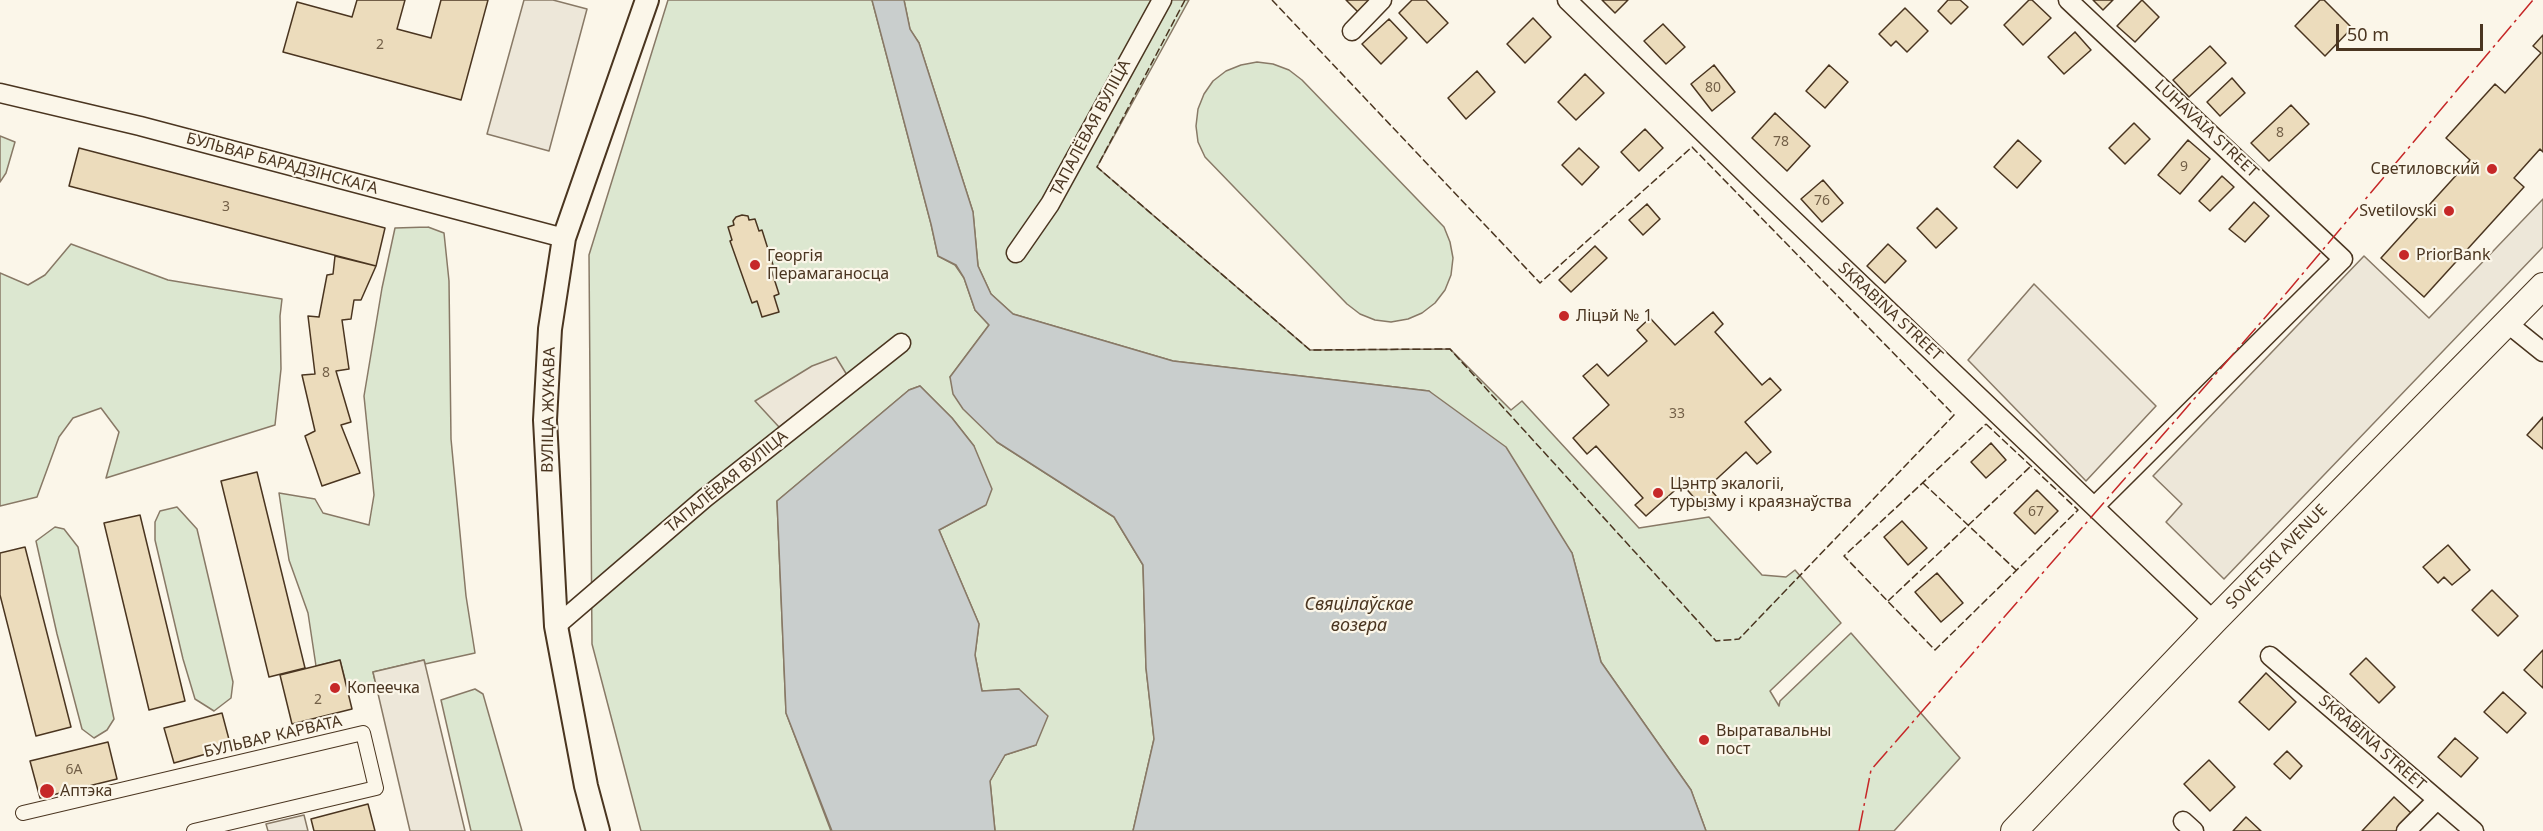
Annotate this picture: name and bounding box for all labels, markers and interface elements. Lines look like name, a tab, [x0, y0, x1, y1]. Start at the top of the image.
scale bar	[2339, 12, 2486, 50]
text: 50 m	[2347, 22, 2389, 46]
house number: 2	[376, 37, 384, 53]
street label: ТАПАЛЁВАЯ ВУЛІЦА	[1047, 57, 1135, 199]
street label: LUHAVAIA STREET	[2150, 76, 2262, 182]
house number: 80	[1705, 80, 1721, 96]
house number: 8	[2276, 125, 2284, 141]
street label: БУЛЬВАР БАРАДЗІНСКАГА	[184, 129, 380, 199]
house number: 78	[1773, 134, 1789, 150]
house number: 9	[2180, 159, 2188, 175]
place label: Светиловский	[2371, 159, 2480, 179]
marker: Светиловский	[2485, 162, 2499, 176]
house number: 76	[1814, 193, 1830, 209]
house number: 3	[222, 199, 230, 215]
place label: Svetilovski	[2359, 201, 2437, 221]
marker: Svetilovski	[2442, 204, 2456, 218]
place label: PriorBank	[2416, 245, 2491, 265]
place label: Георгія Перамаганосца	[767, 246, 889, 284]
marker: PriorBank	[2397, 248, 2411, 262]
marker: Георгія Перамаганосца	[748, 258, 762, 272]
street label: SKRABINA STREET	[1834, 259, 1946, 365]
place label: Ліцэй № 1	[1576, 306, 1653, 326]
marker: Ліцэй № 1	[1557, 309, 1571, 323]
street label: ВУЛІЦА ЖУКАВА	[538, 347, 560, 473]
house number: 8	[322, 365, 330, 381]
house number: 33	[1669, 406, 1685, 422]
street label: ТАПАЛЁВАЯ ВУЛІЦА	[662, 427, 792, 537]
place label: Цэнтр экалогіі, турызму і краязнаўства	[1670, 474, 1852, 512]
marker: Цэнтр экалогіі, турызму і краязнаўства	[1651, 486, 1665, 500]
street label: SOVETSKI AVENUE	[2222, 501, 2332, 613]
house number: 67	[2028, 504, 2044, 520]
water label: Свяцілаўскае возера	[1305, 594, 1413, 636]
place label: Копеечка	[347, 678, 420, 698]
marker: Копеечка	[328, 681, 342, 695]
street label: SKRABINA STREET	[2315, 691, 2429, 795]
house number: 2	[314, 692, 322, 708]
street label: БУЛЬВАР КАРВАТА	[202, 712, 344, 762]
place label: Выратавальны пост	[1716, 721, 1831, 759]
marker: Выратавальны пост	[1697, 733, 1711, 747]
house number: 6А	[66, 762, 82, 778]
place label: Аптэка	[60, 781, 112, 801]
marker: Аптэка	[38, 782, 56, 800]

